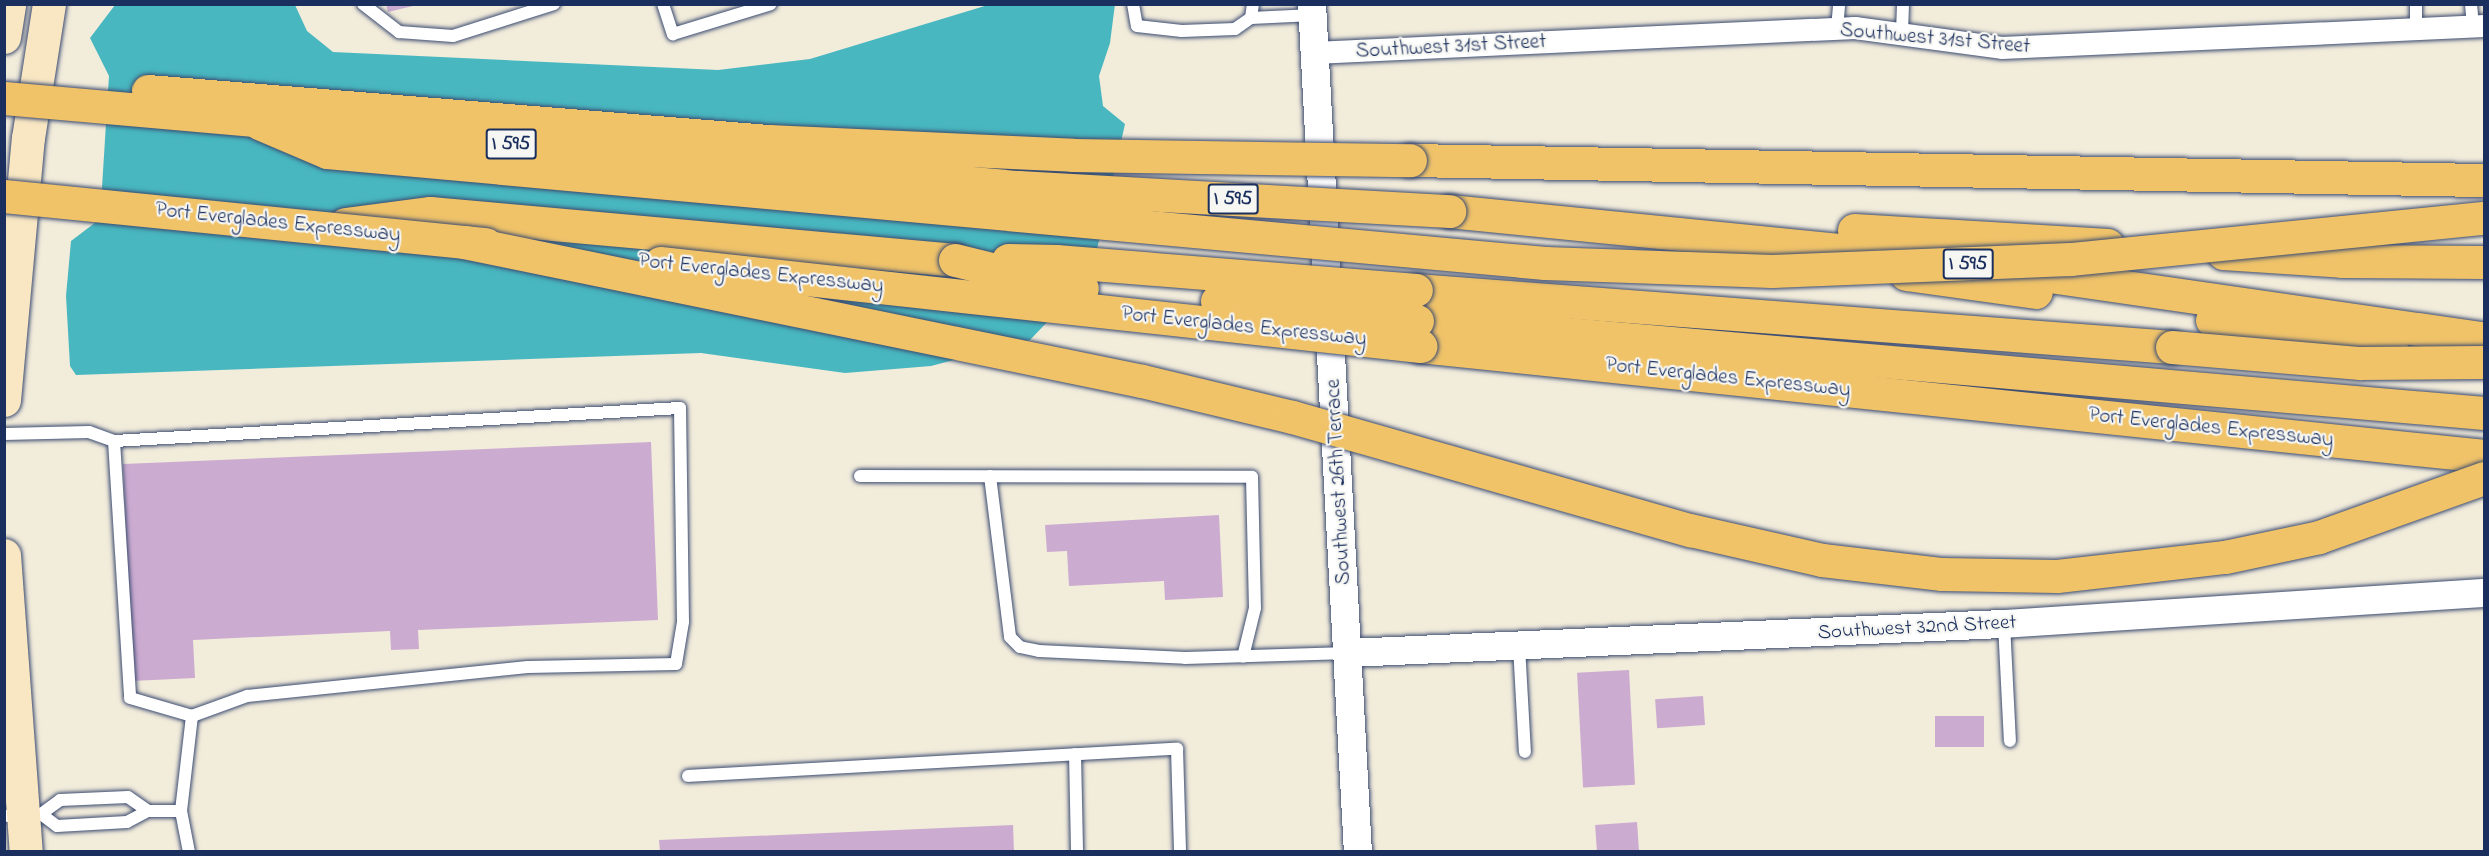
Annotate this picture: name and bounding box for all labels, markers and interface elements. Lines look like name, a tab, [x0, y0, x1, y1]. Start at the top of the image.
street label: Southwest 31st Street	[1839, 18, 2031, 60]
street label: Southwest 31st Street	[1355, 29, 1547, 65]
road number: I 595	[486, 127, 536, 161]
road number: I 595	[1208, 182, 1258, 216]
street label: Port Everglades Expressway	[154, 198, 402, 248]
road number: I 595	[1942, 247, 1994, 281]
street label: Port Everglades Expressway	[637, 249, 885, 299]
street label: Port Everglades Expressway	[1120, 302, 1368, 352]
street label: Port Everglades Expressway	[1604, 353, 1852, 403]
street label: Southwest 26th Terrace	[1321, 378, 1357, 586]
street label: Port Everglades Expressway	[2087, 403, 2335, 453]
street label: Southwest 32nd Street	[1817, 610, 2017, 646]

